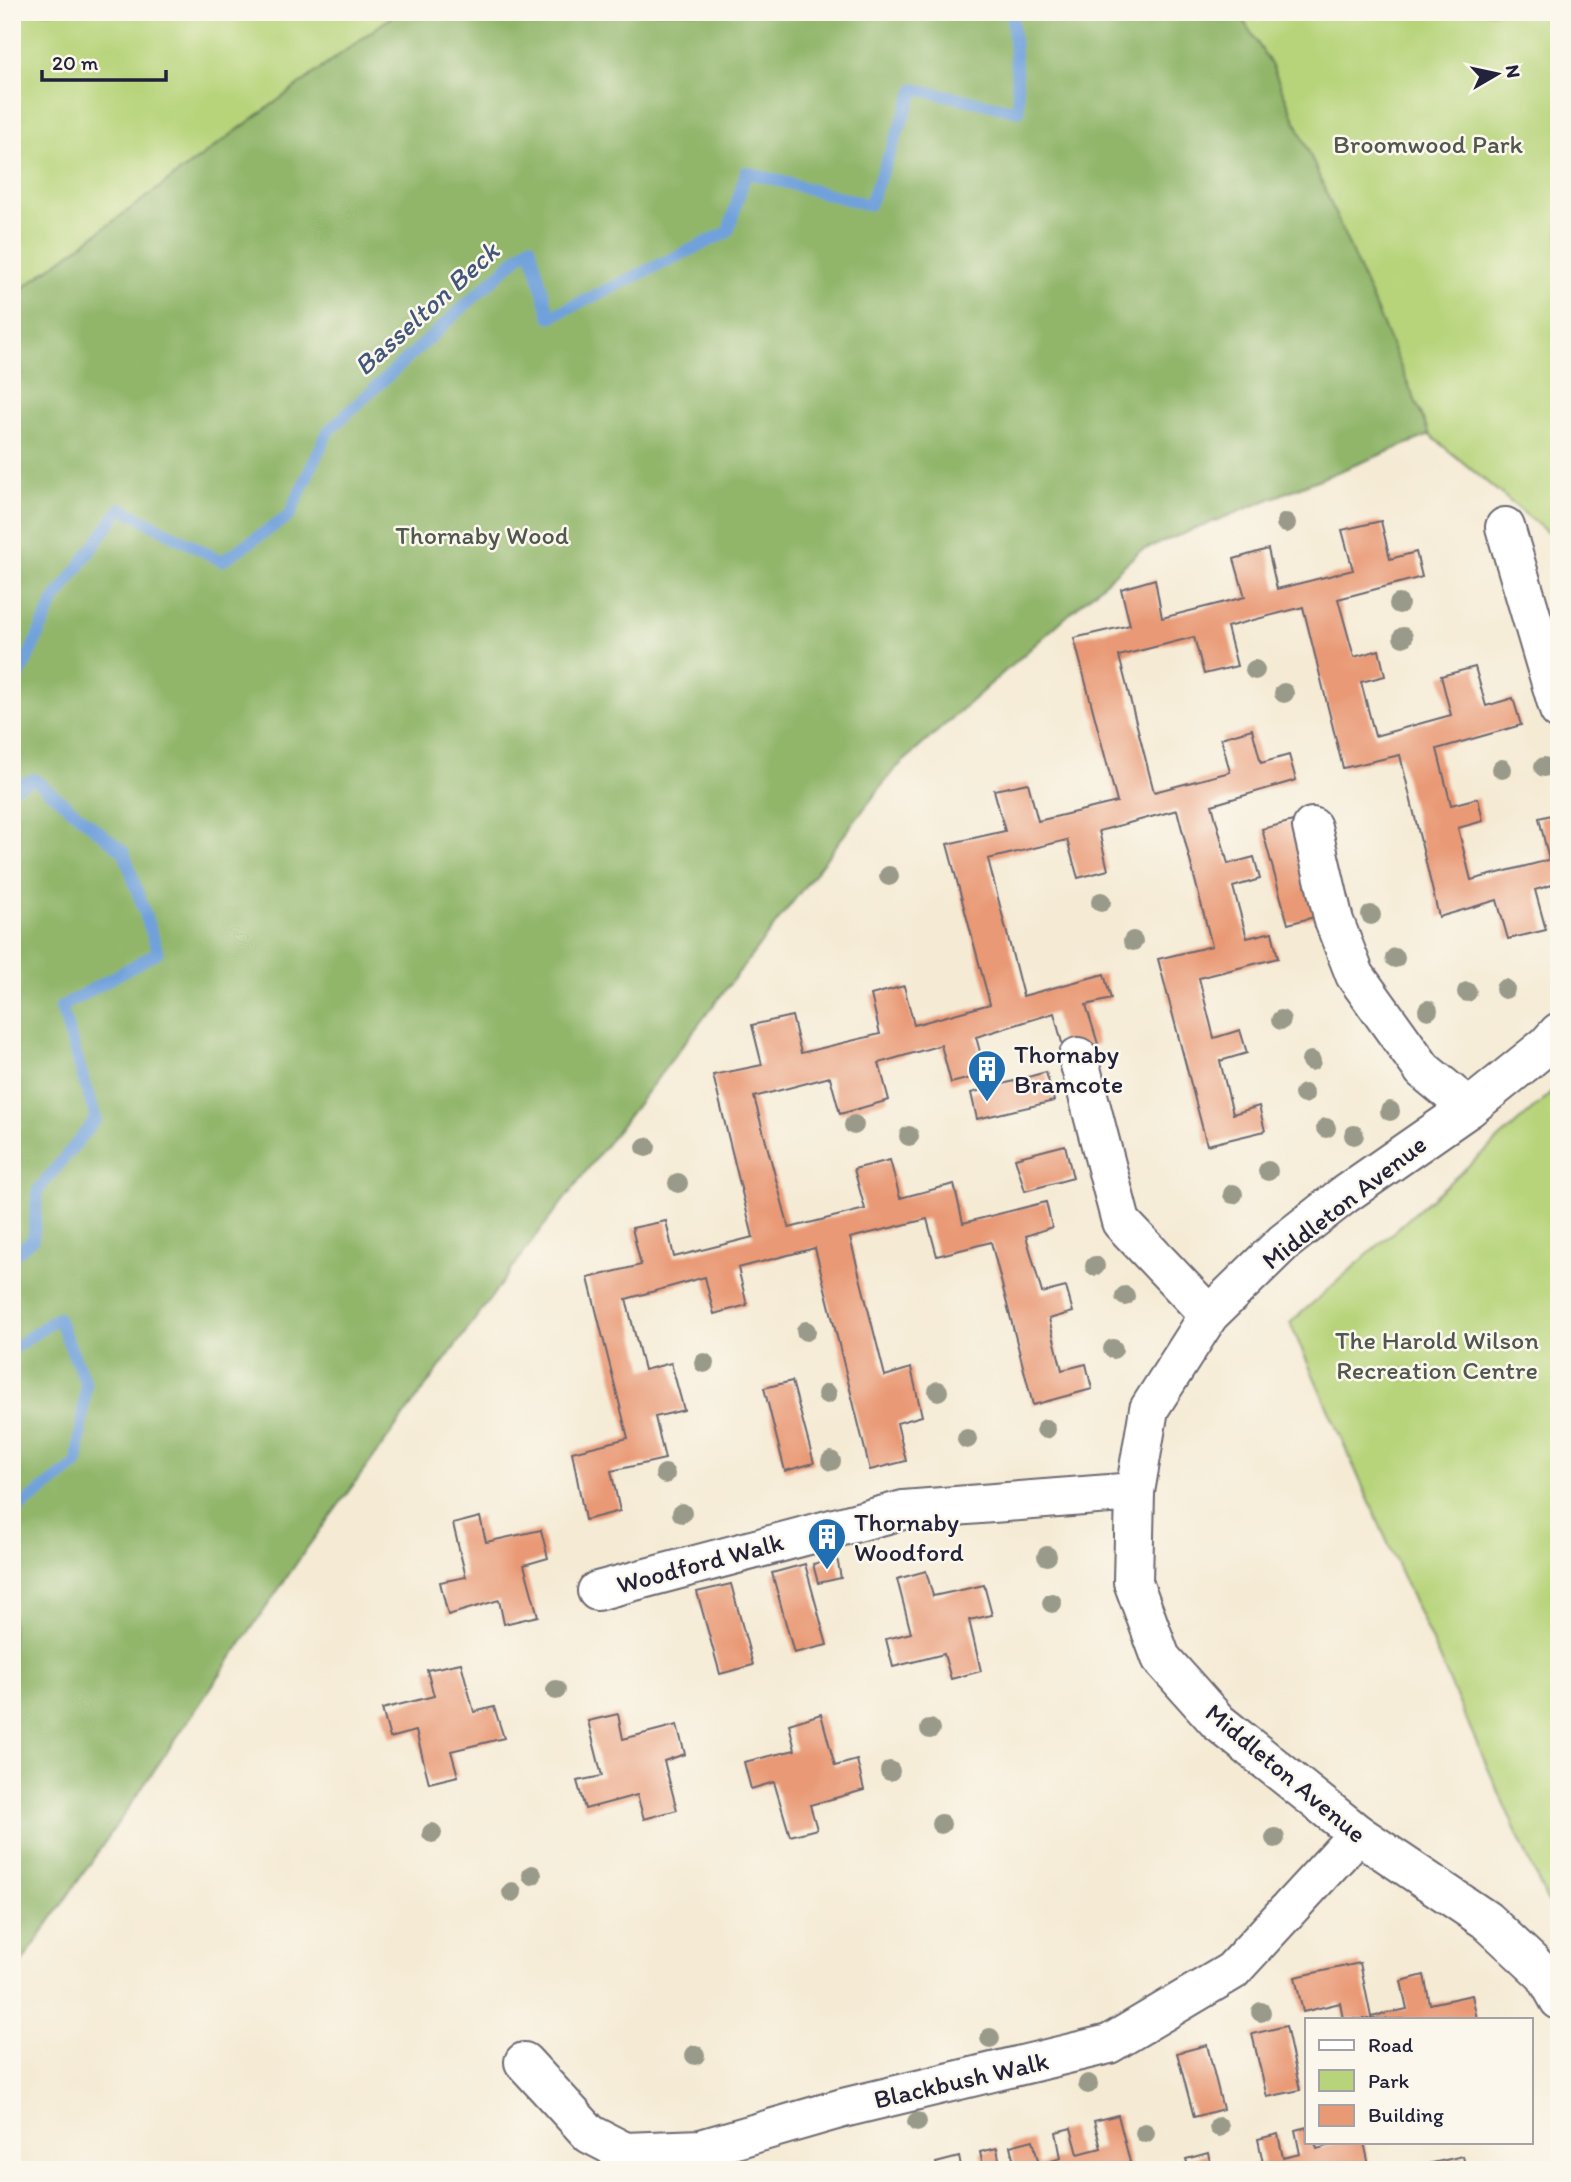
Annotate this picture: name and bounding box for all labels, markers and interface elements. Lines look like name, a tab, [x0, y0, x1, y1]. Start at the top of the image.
scale bar	[42, 38, 166, 82]
north arrow	[1462, 38, 1532, 108]
text: 20 m	[52, 50, 99, 75]
text: N	[1501, 63, 1526, 80]
park label: Broomwood Park	[1333, 128, 1523, 160]
water label: Basselton Beck	[346, 233, 507, 382]
park label: Thornaby Wood	[395, 519, 569, 551]
place label: Thornaby Bramcote	[1014, 1038, 1123, 1100]
building icon: Thornaby Bramcote	[966, 1048, 1008, 1103]
street label: Middleton Avenue	[1255, 1128, 1433, 1276]
park label: The Harold Wilson Recreation Centre	[1335, 1324, 1539, 1386]
place label: Thornaby Woodford	[854, 1506, 965, 1568]
building icon: Thornaby Woodford	[806, 1516, 848, 1571]
street label: Woodford Walk	[613, 1525, 787, 1601]
street label: Middleton Avenue	[1199, 1696, 1373, 1850]
legend	[1305, 2018, 1532, 2144]
text: Road	[1368, 2032, 1414, 2057]
street label: Blackbush Walk	[871, 2044, 1051, 2116]
text: Park	[1368, 2068, 1410, 2093]
text: Building	[1368, 2102, 1444, 2127]

